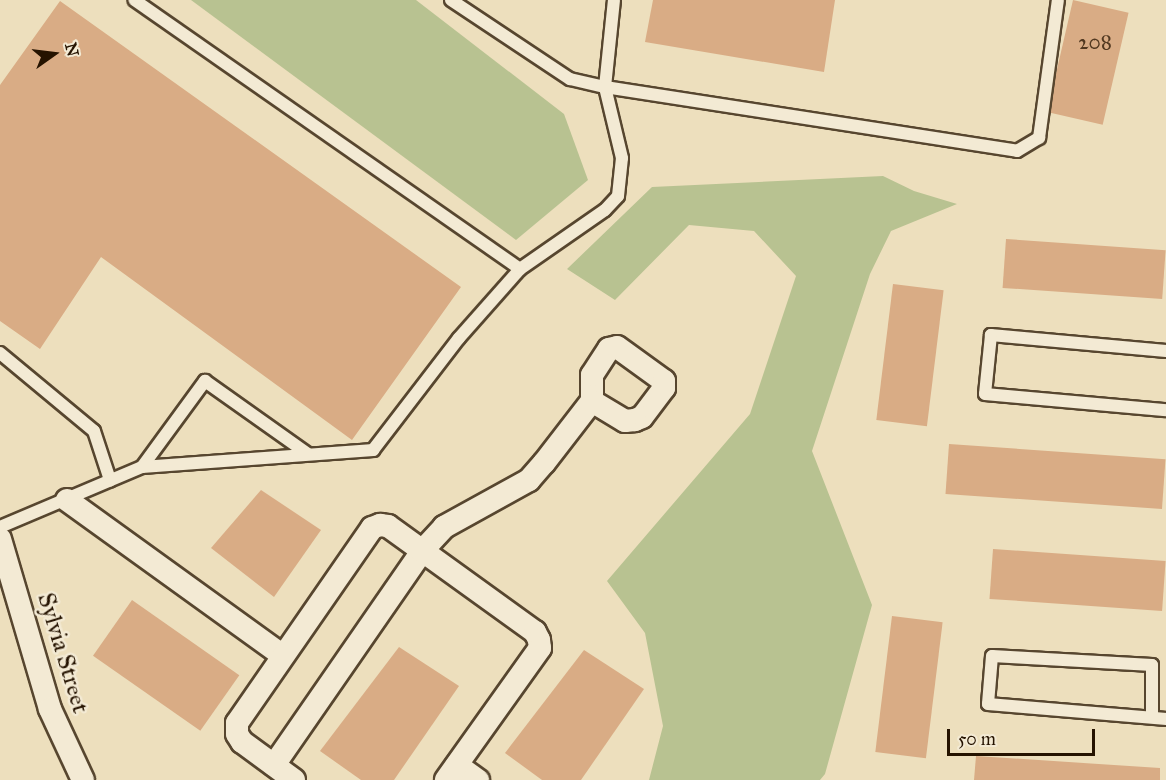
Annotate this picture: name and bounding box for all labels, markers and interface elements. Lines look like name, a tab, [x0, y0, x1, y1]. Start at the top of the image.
north arrow	[24, 24, 84, 84]
house number: 208	[1078, 29, 1112, 55]
text: N	[61, 41, 83, 58]
street label: Sylvia Street	[31, 589, 95, 717]
scale bar	[950, 717, 1098, 755]
text: 50 m	[958, 728, 996, 750]

